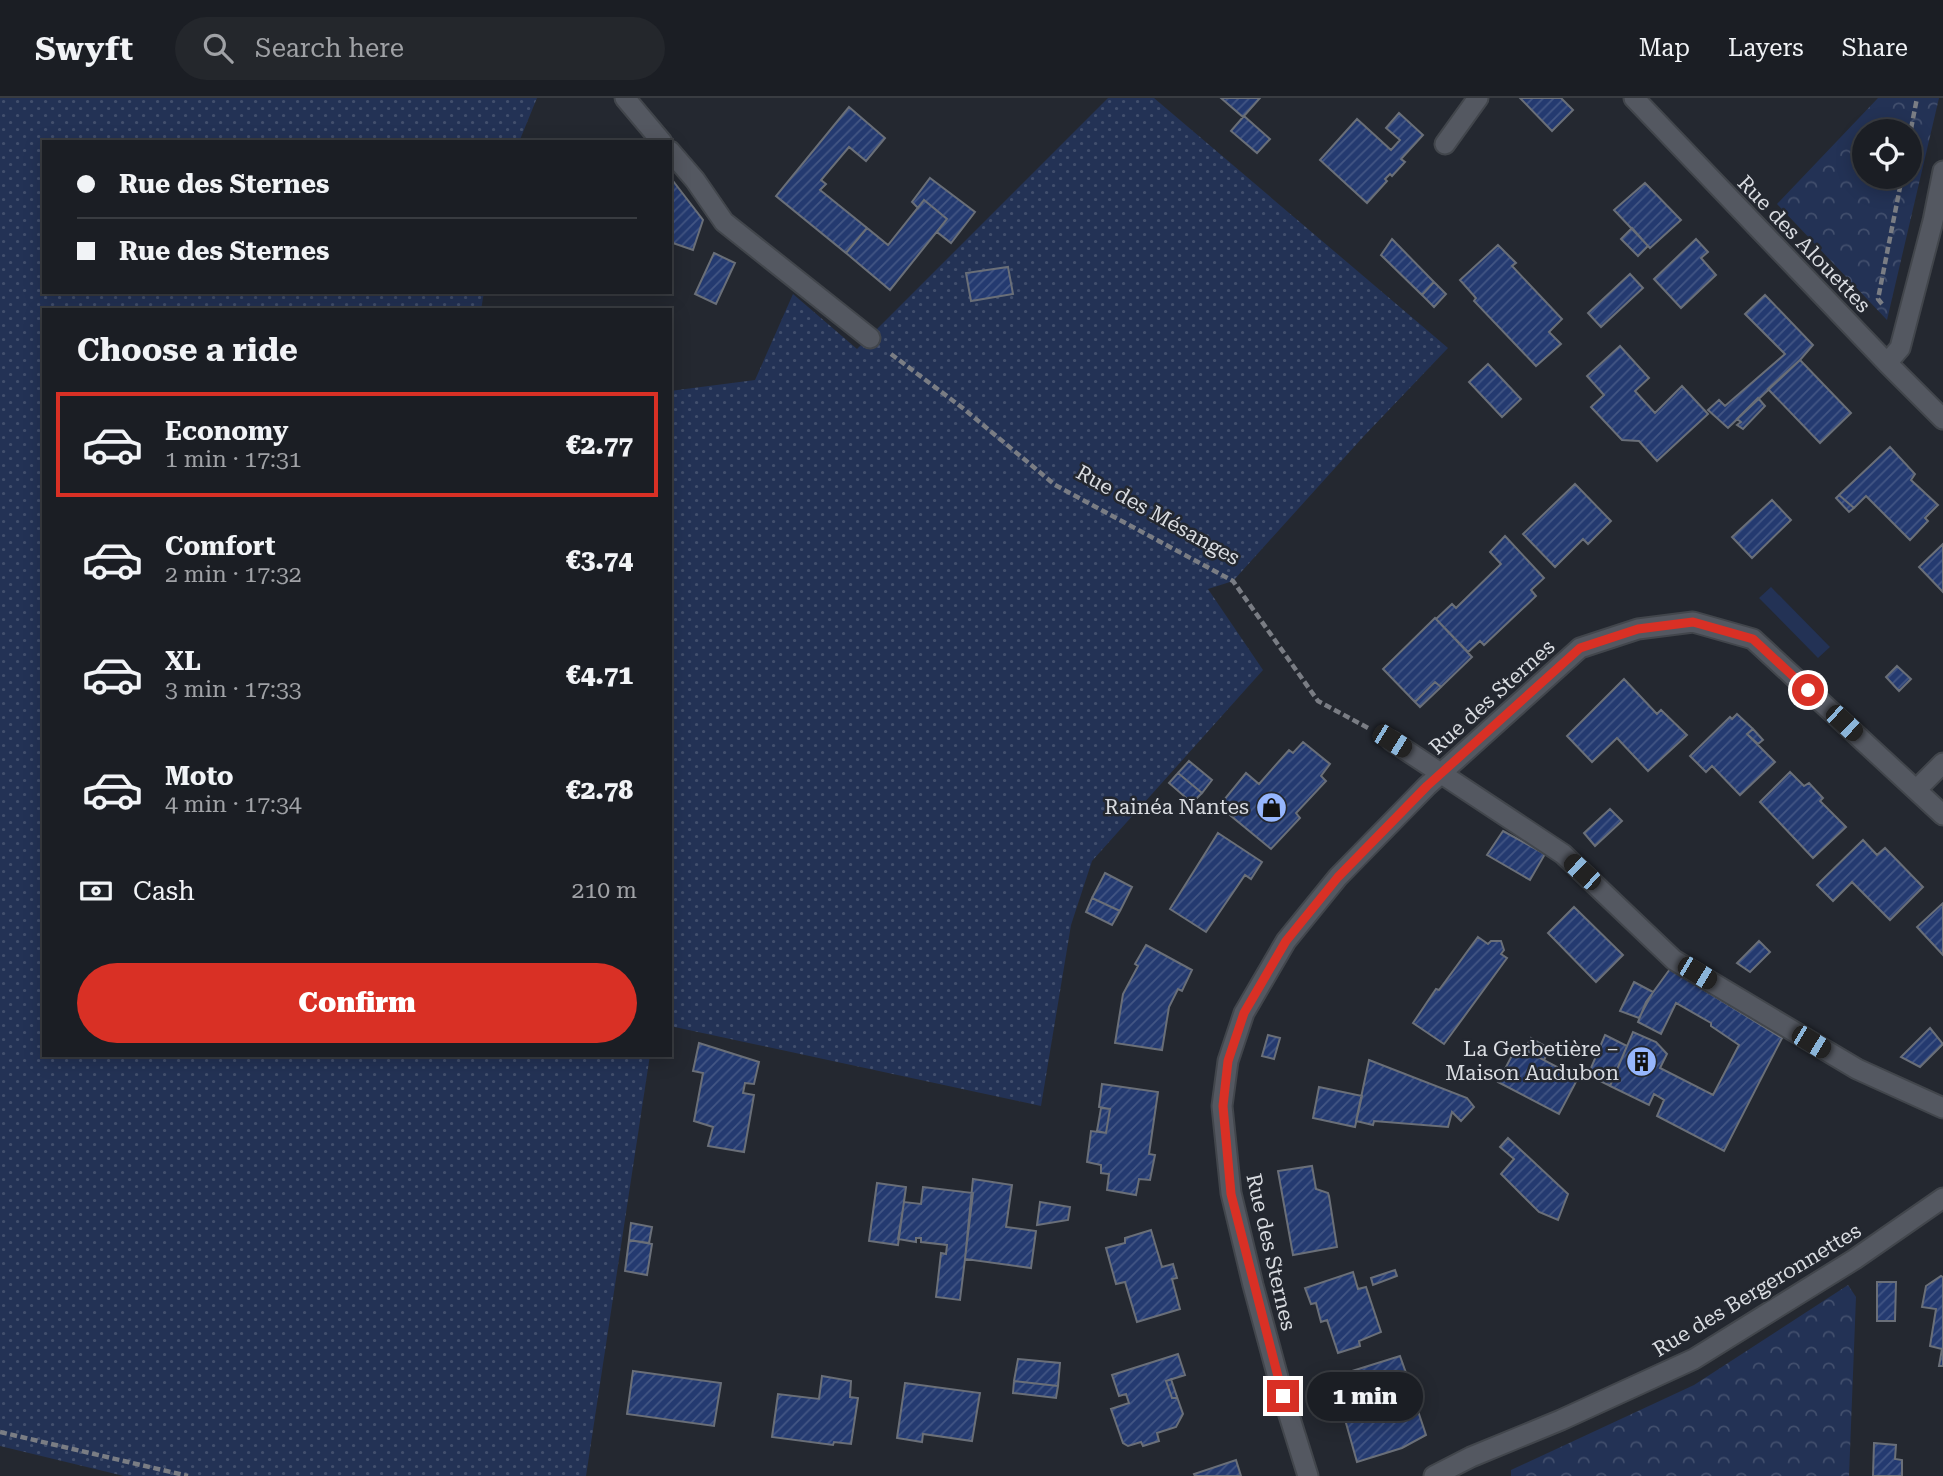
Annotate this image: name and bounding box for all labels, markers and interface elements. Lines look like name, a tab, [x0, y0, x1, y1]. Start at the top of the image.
search box	[175, 17, 665, 80]
text: Swyft	[35, 29, 133, 68]
icon: search	[199, 29, 237, 67]
text: Search here	[255, 33, 404, 63]
text: Map	[1639, 34, 1690, 62]
text: Layers	[1728, 34, 1804, 62]
text: Share	[1842, 34, 1908, 62]
map controls	[1852, 119, 1922, 189]
button: locate	[1852, 119, 1922, 189]
text: Rue des Sternes	[119, 169, 329, 199]
street label: Rue des Alouettes	[1733, 171, 1875, 317]
text: Rue des Sternes	[119, 236, 329, 266]
text: Choose a ride	[77, 331, 298, 369]
icon: car	[81, 413, 144, 476]
text: Economy	[165, 416, 288, 446]
text: €2.77	[566, 430, 633, 460]
text: 1 min · 17:31	[165, 446, 302, 473]
street label: Rue des Mésanges	[1072, 460, 1244, 570]
icon: car	[81, 528, 144, 591]
text: Comfort	[165, 531, 275, 561]
text: €3.74	[566, 545, 633, 575]
text: 2 min · 17:32	[165, 561, 302, 588]
street label: Rue des Sternes	[1424, 634, 1560, 760]
icon: car	[81, 643, 144, 706]
text: XL	[165, 646, 201, 676]
text: €4.71	[566, 660, 633, 690]
route start	[1792, 674, 1824, 706]
text: 3 min · 17:33	[165, 676, 302, 703]
car	[1822, 701, 1867, 745]
car	[1369, 721, 1416, 761]
icon: car	[81, 758, 144, 821]
text: Moto	[165, 761, 234, 791]
text: €2.78	[566, 775, 633, 805]
shop icon: Rainéa Nantes	[1255, 790, 1289, 824]
text: 4 min · 17:34	[165, 791, 302, 818]
place label: Rainéa Nantes	[1104, 795, 1249, 819]
car	[1560, 850, 1605, 894]
icon: cash	[77, 872, 115, 910]
text: Cash	[133, 876, 195, 906]
text: 210 m	[572, 877, 637, 904]
car	[1674, 953, 1721, 993]
button: Confirm	[77, 963, 637, 1043]
car	[1788, 1022, 1835, 1062]
place label: La Gerbetière – Maison Audubon	[1445, 1037, 1619, 1085]
building icon: La Gerbetière – Maison Audubon	[1625, 1044, 1659, 1078]
street label: Rue des Sternes	[1241, 1171, 1301, 1333]
street label: Rue des Bergeronnettes	[1649, 1218, 1865, 1362]
callout: 1 min	[1308, 1372, 1423, 1420]
route end	[1267, 1380, 1299, 1412]
text: 1 min	[1333, 1383, 1397, 1410]

